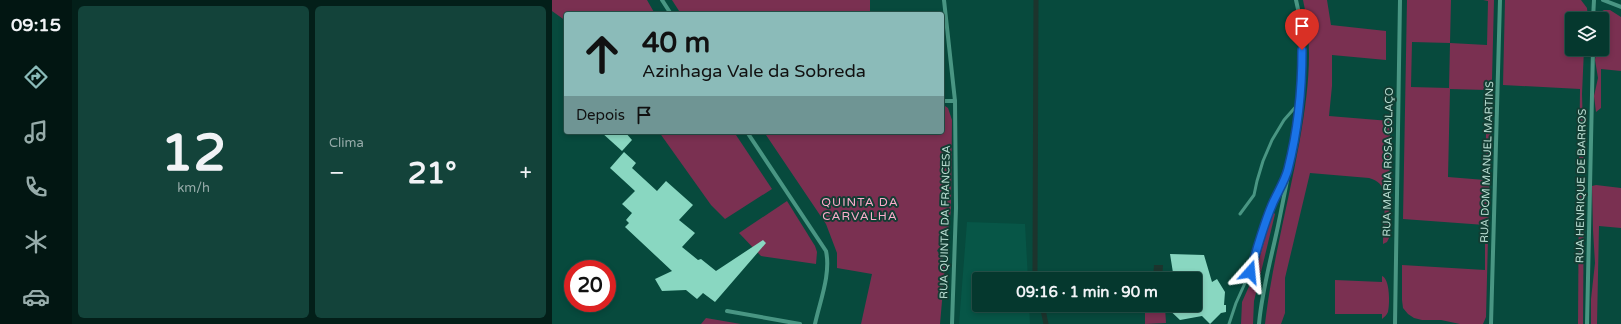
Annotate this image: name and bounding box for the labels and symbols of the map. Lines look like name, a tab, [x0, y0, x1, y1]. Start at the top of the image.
pin	[1285, 9, 1319, 50]
street label: RUA DOM MANUEL MARTINS	[1478, 81, 1496, 243]
street label: RUA MARIA ROSA COLAÇO	[1380, 87, 1396, 237]
street label: RUA HENRIQUE DE BARROS	[1573, 108, 1589, 263]
street label: RUA QUINTA DA FRANCESA	[937, 145, 953, 299]
district label: QUINTA DA CARVALHA	[821, 195, 899, 223]
position arrow	[1229, 251, 1271, 293]
speed limit sign: 20	[564, 260, 616, 312]

